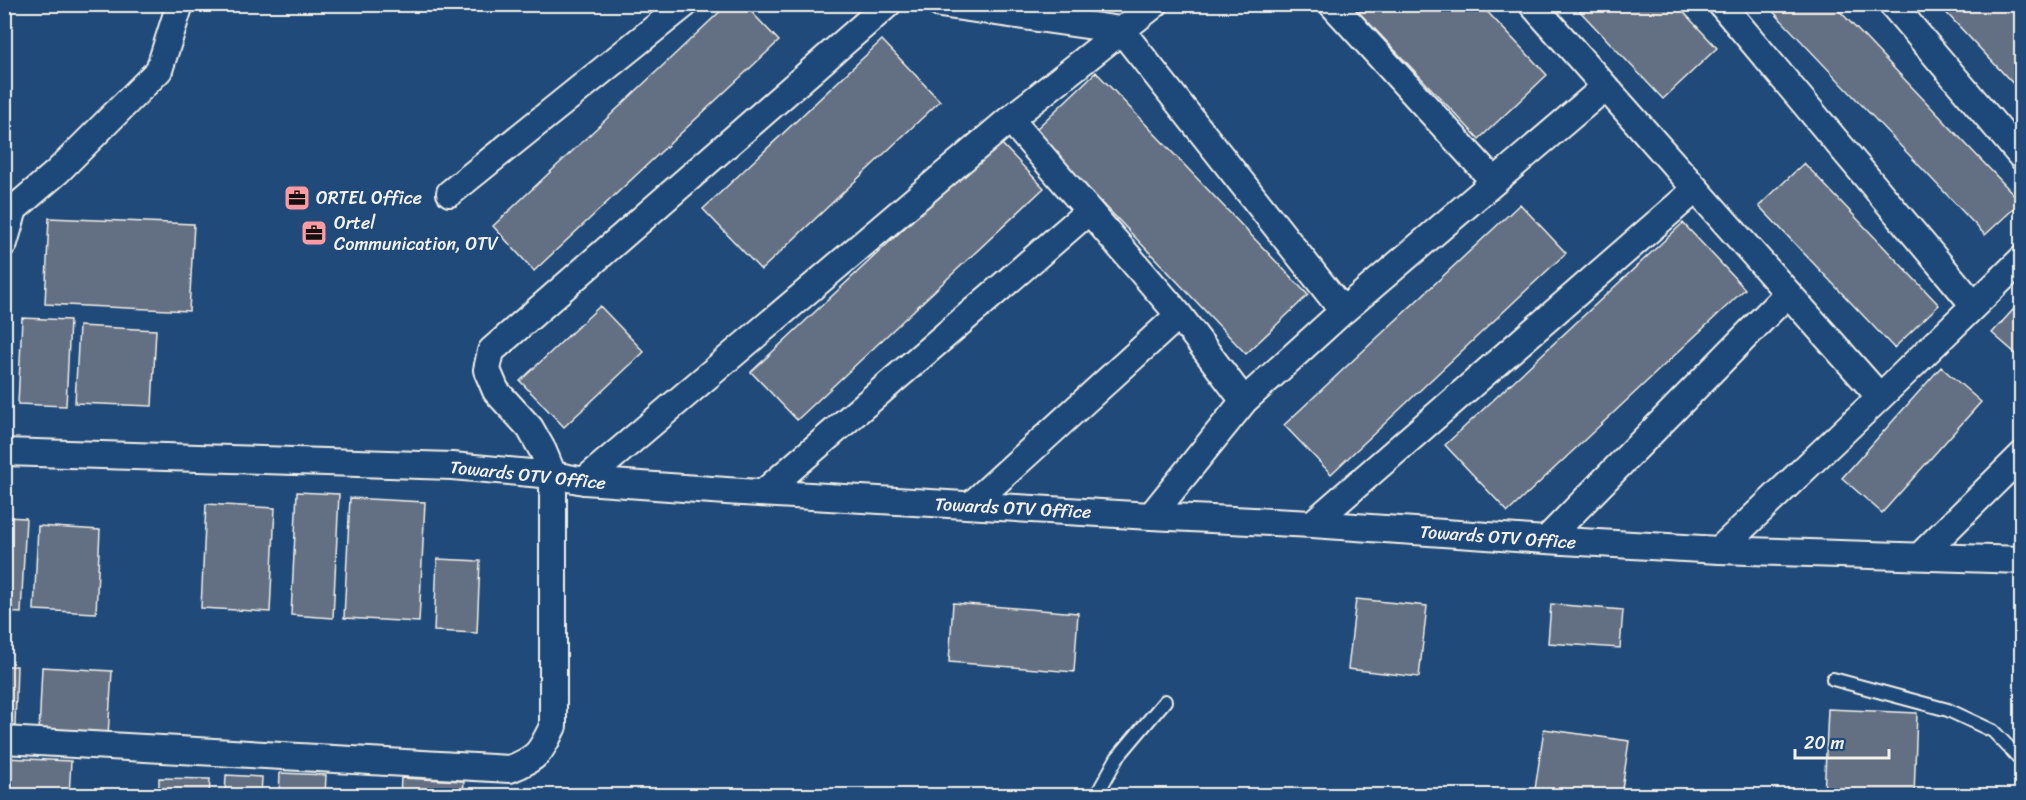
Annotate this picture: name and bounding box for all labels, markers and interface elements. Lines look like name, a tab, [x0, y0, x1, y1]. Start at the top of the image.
place label: ORTEL Office	[316, 182, 422, 214]
office icon: ORTEL Office	[282, 183, 312, 213]
place label: Ortel Communication, OTV	[334, 207, 499, 260]
office icon: Ortel Communication, OTV	[299, 218, 329, 248]
street label: Towards OTV Office	[448, 451, 608, 499]
street label: Towards OTV Office	[934, 488, 1092, 528]
street label: Towards OTV Office	[1419, 516, 1577, 558]
scale bar	[1795, 722, 1890, 760]
text: 20 m	[1804, 727, 1844, 759]

